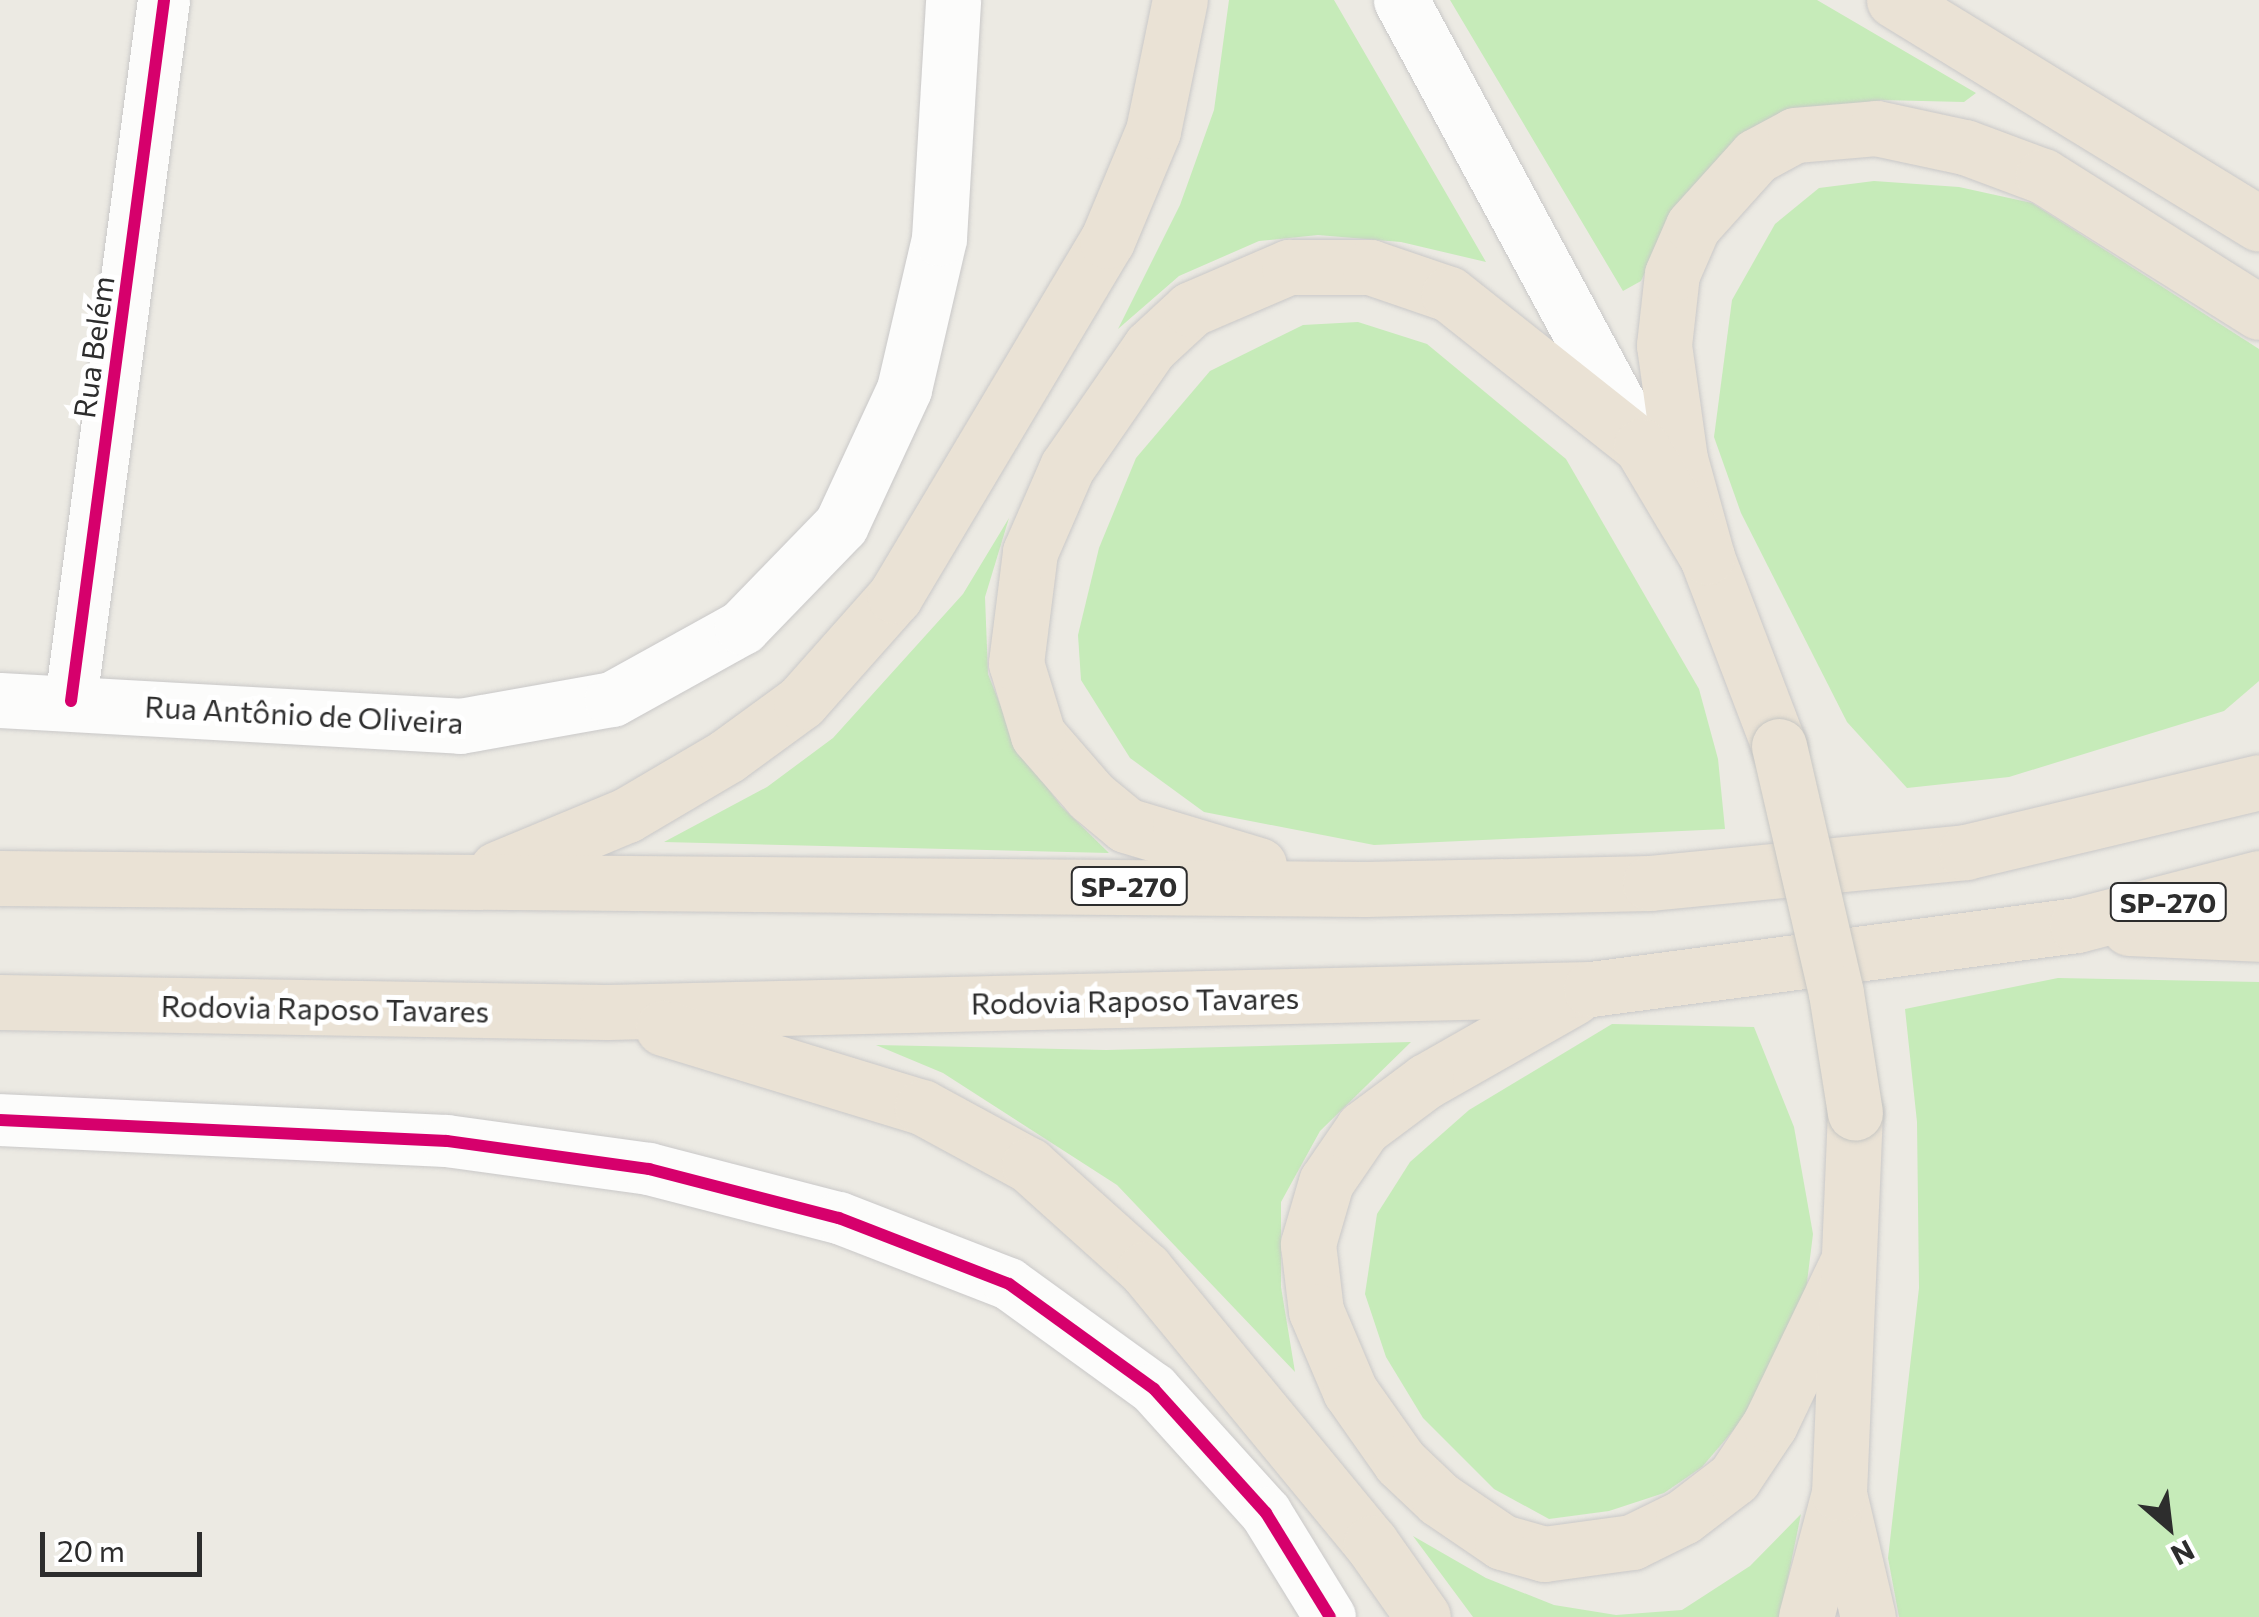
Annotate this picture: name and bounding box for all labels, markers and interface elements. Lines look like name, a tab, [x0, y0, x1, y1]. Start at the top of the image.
street label: Rua Belém	[65, 274, 121, 420]
street label: Rua Antônio de Oliveira	[144, 688, 464, 740]
road number: SP-270	[1069, 863, 1189, 909]
road number: SP-270	[2108, 879, 2228, 925]
street label: Rodovia Raposo Tavares	[971, 979, 1299, 1021]
street label: Rodovia Raposo Tavares	[161, 987, 489, 1029]
north arrow	[2119, 1477, 2219, 1577]
scale bar	[45, 1512, 208, 1574]
text: 20 m	[57, 1531, 125, 1568]
text: N	[2166, 1534, 2200, 1573]

